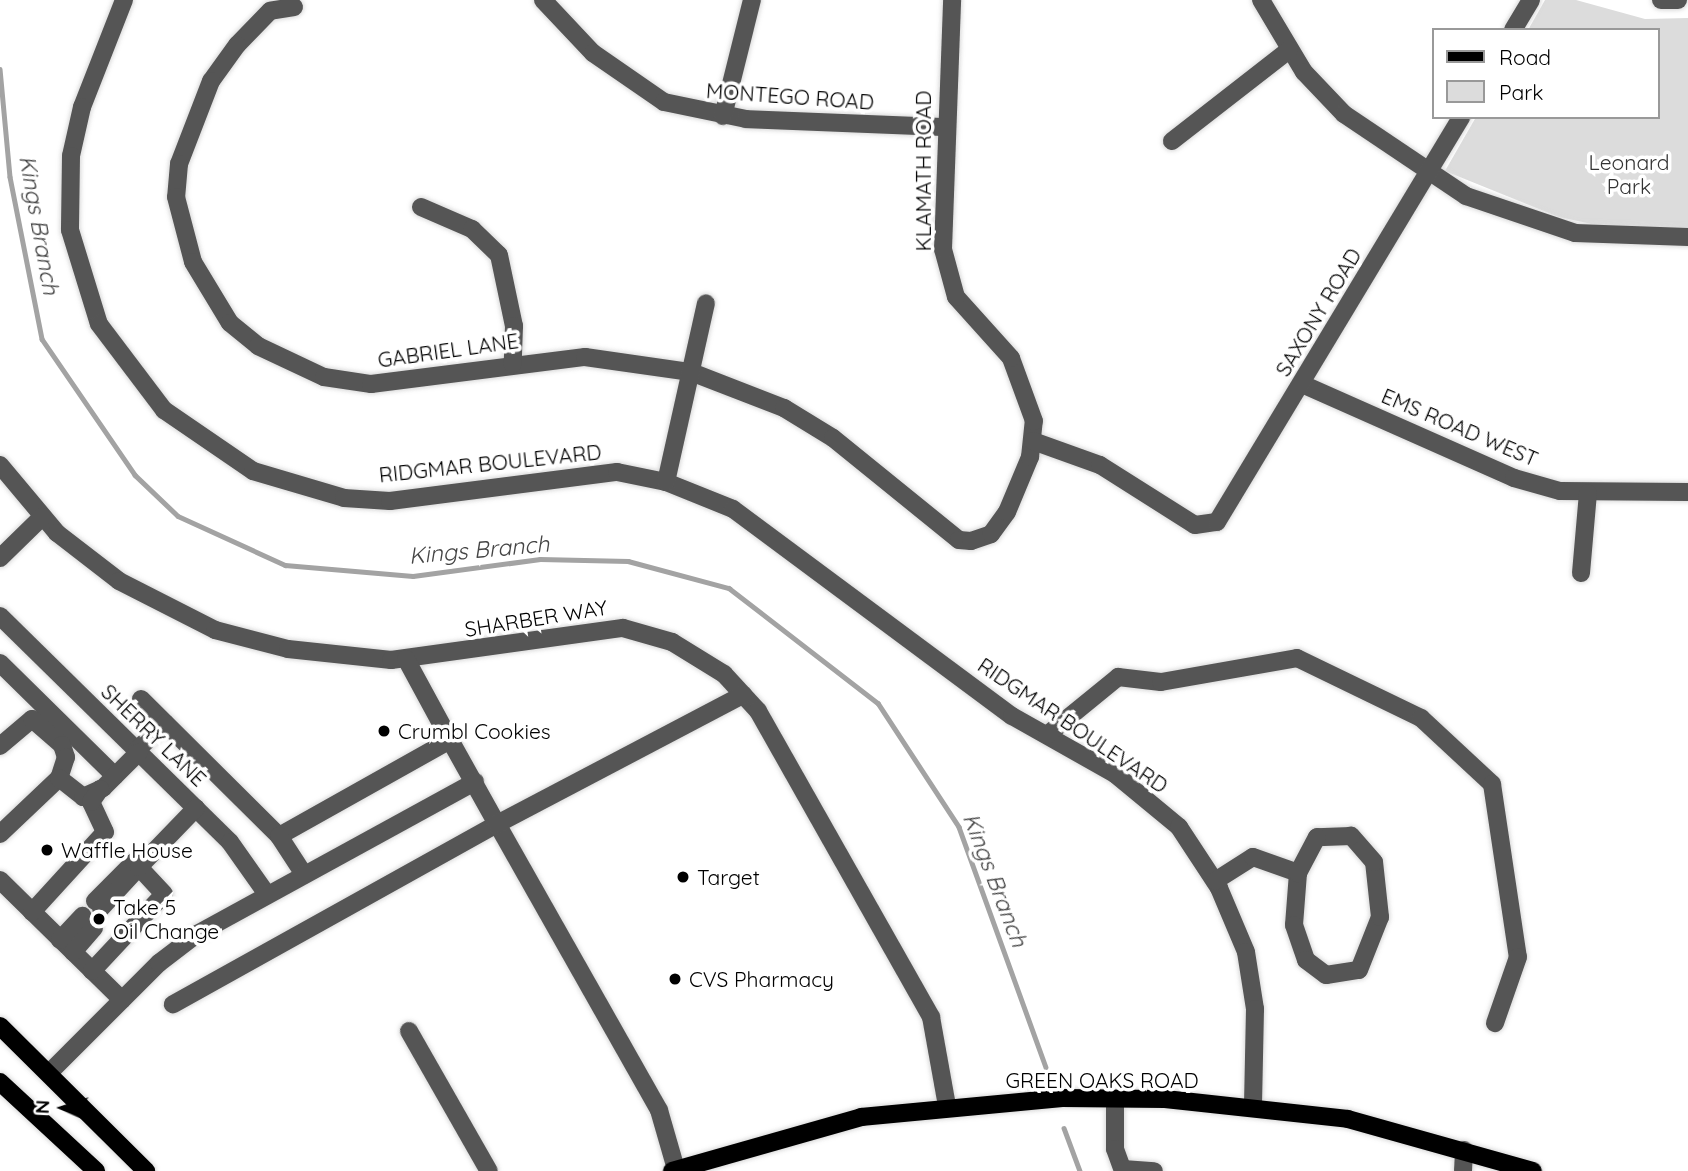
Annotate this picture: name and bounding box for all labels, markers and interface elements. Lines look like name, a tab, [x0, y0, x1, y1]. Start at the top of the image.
legend	[1432, 28, 1660, 119]
text: Road	[1499, 44, 1551, 70]
street label: MONTEGO ROAD	[705, 78, 875, 114]
text: Park	[1499, 79, 1543, 105]
street label: KLAMATH ROAD	[910, 91, 936, 251]
park label: Leonard Park	[1589, 149, 1669, 199]
water label: Kings Branch	[13, 153, 65, 297]
street label: SAXONY ROAD	[1270, 243, 1366, 381]
street label: GABRIEL LANE	[376, 328, 520, 372]
street label: EMS ROAD WEST	[1378, 383, 1542, 471]
street label: RIDGMAR BOULEVARD	[377, 439, 603, 487]
water label: Kings Branch	[408, 530, 550, 570]
street label: SHARBER WAY	[463, 594, 609, 642]
street label: RIDGMAR BOULEVARD	[973, 652, 1173, 798]
street label: SHERRY LANE	[96, 679, 212, 791]
place label: Crumbl Cookies	[398, 718, 551, 744]
marker: Crumbl Cookies	[376, 723, 392, 739]
water label: Kings Branch	[957, 809, 1033, 951]
place label: Waffle House	[61, 837, 193, 863]
marker: Waffle House	[39, 842, 55, 858]
place label: Target	[697, 864, 760, 890]
marker: Target	[675, 869, 691, 885]
place label: Take 5 Oil Change	[113, 894, 219, 944]
marker: Take 5 Oil Change	[91, 911, 107, 927]
place label: CVS Pharmacy	[689, 966, 834, 992]
marker: CVS Pharmacy	[667, 971, 683, 987]
street label: GREEN OAKS ROAD	[1005, 1067, 1199, 1093]
north arrow	[28, 1073, 98, 1143]
text: N	[30, 1099, 54, 1115]

